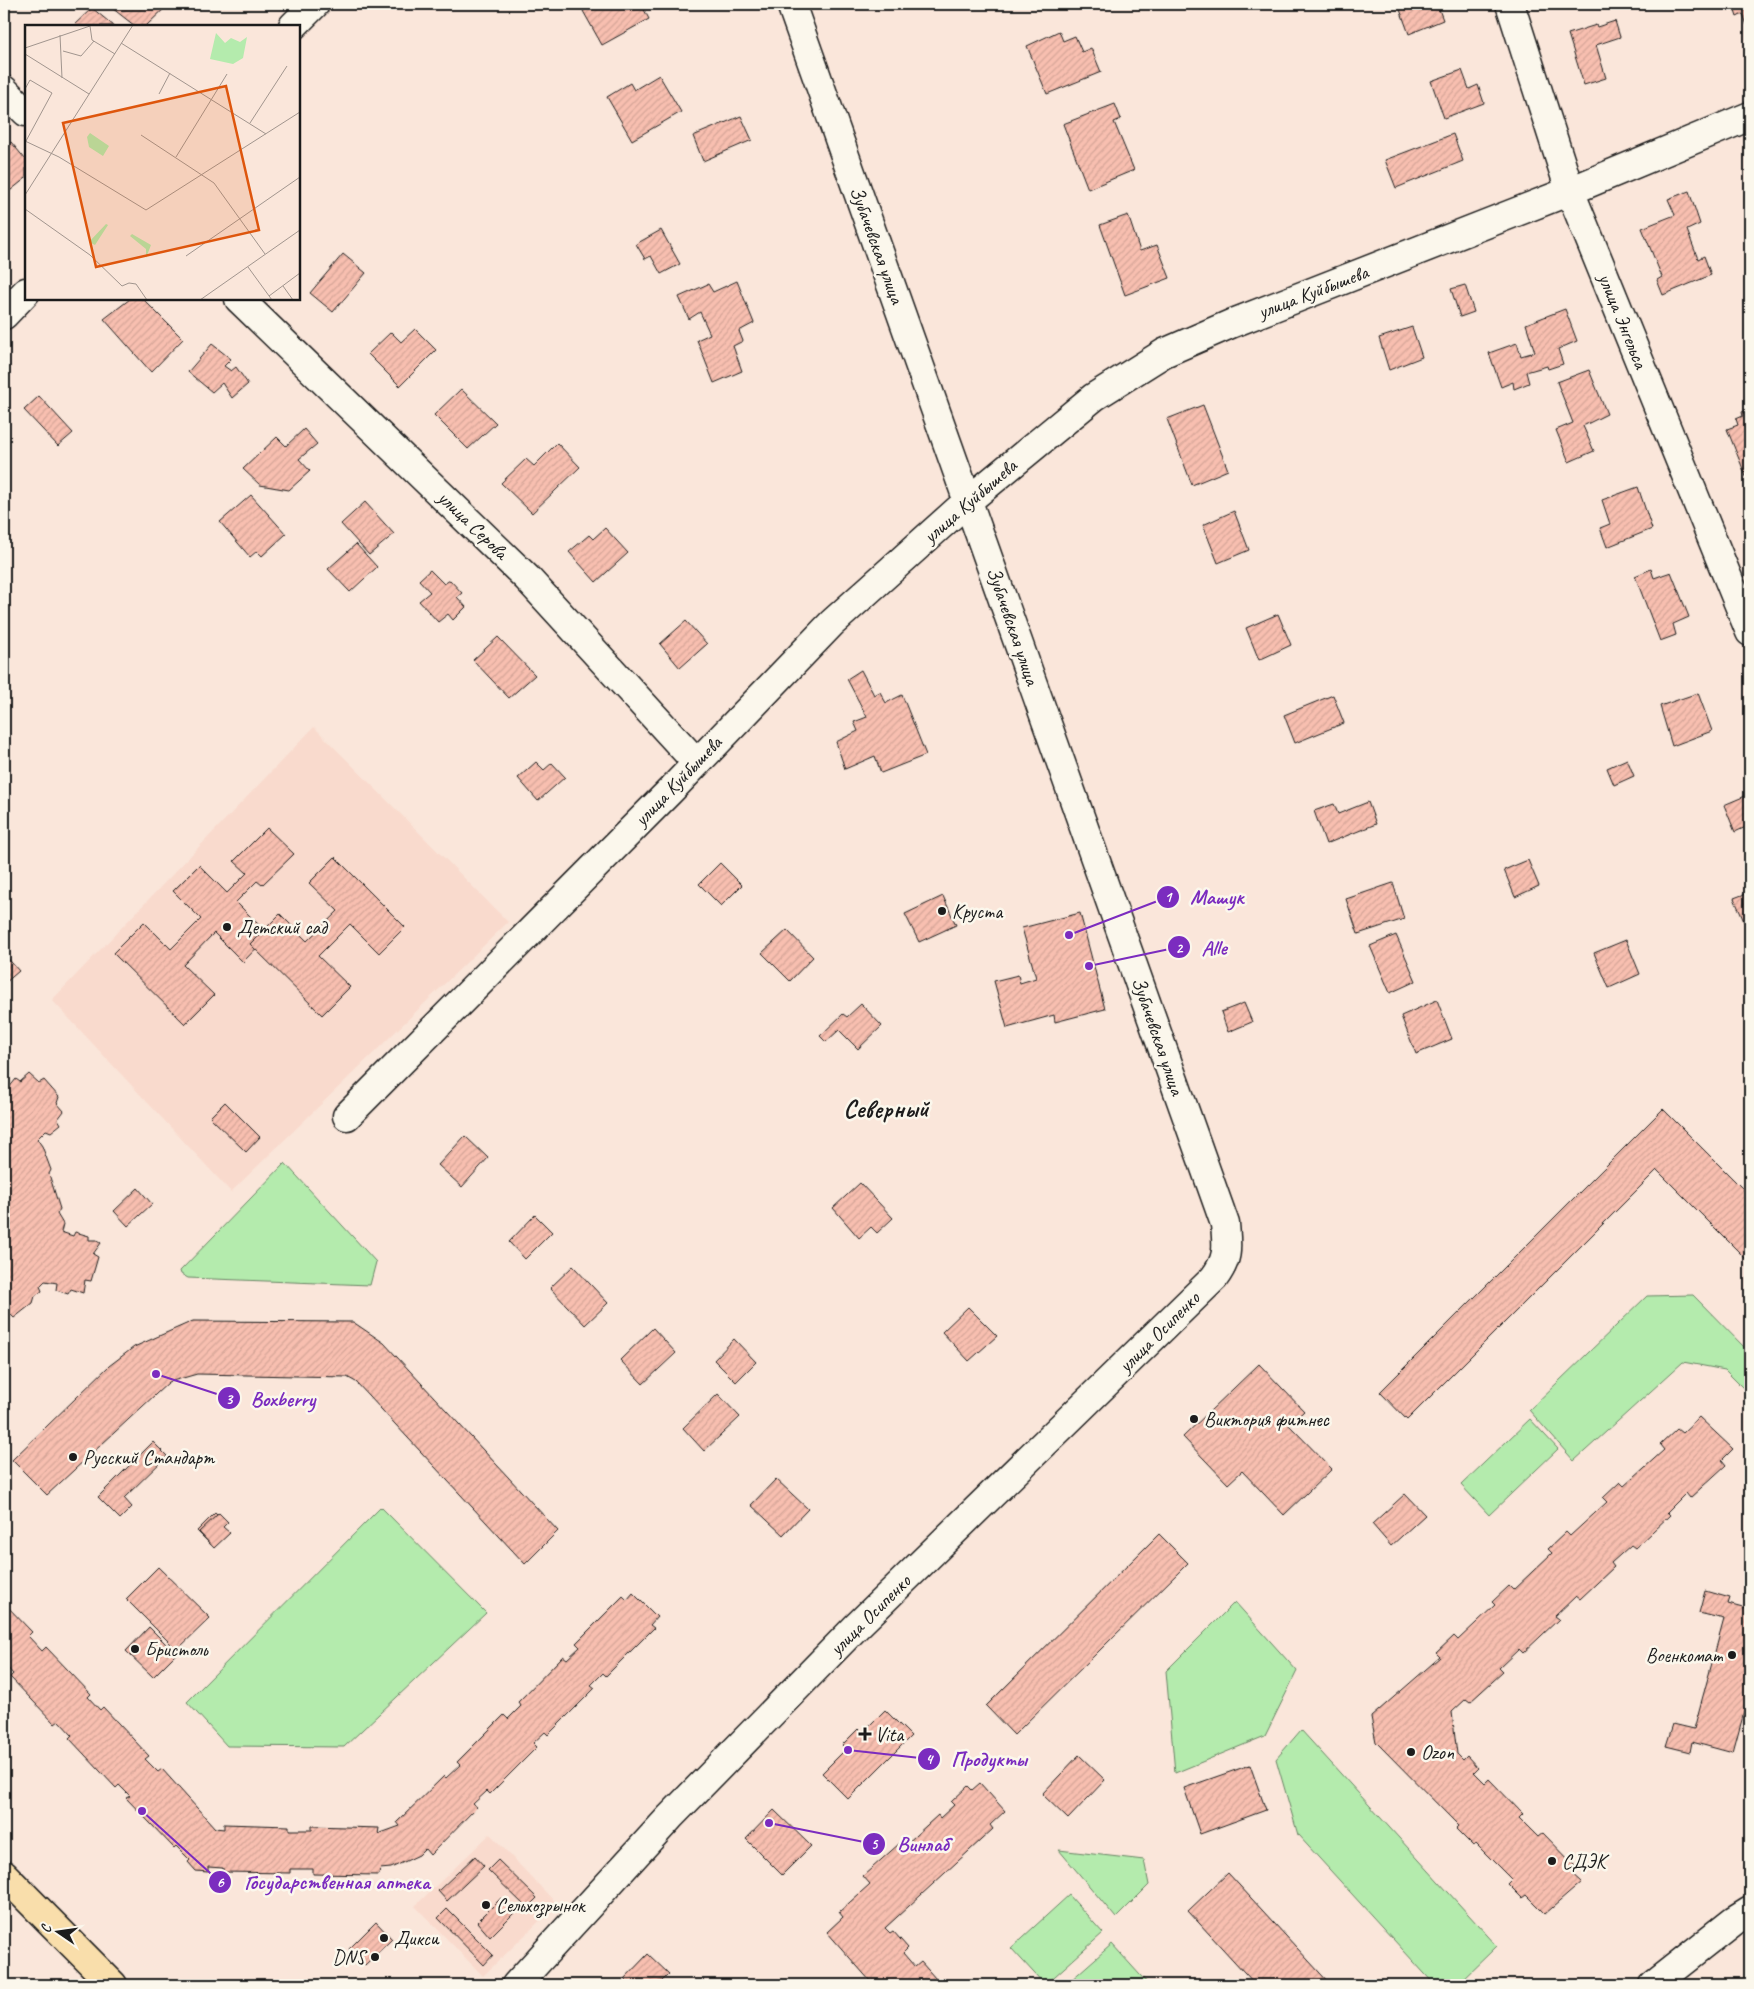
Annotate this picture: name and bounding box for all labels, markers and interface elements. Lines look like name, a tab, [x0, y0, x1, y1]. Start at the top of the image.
inset map	[25, 25, 300, 300]
street label: Зубачевская улица	[844, 183, 910, 309]
street label: улица Куйбышева	[1254, 259, 1373, 325]
street label: улица Энгельса	[1592, 269, 1654, 374]
street label: улица Куйбышева	[917, 452, 1023, 549]
street label: улица Серова	[432, 485, 515, 566]
street label: Зубачевская улица	[981, 564, 1045, 690]
street label: улица Куйбышева	[628, 729, 729, 832]
callout: Машук	[1155, 879, 1254, 915]
text: Машук	[1190, 884, 1245, 911]
text: 1	[1165, 888, 1174, 907]
place label: Круста	[952, 899, 1004, 924]
marker: Круста	[936, 905, 948, 917]
place label: Детский сад	[237, 915, 328, 940]
marker: Детский сад	[221, 921, 233, 933]
callout: Alle	[1167, 929, 1237, 965]
text: Alle	[1201, 935, 1229, 961]
text: 2	[1176, 939, 1184, 958]
street label: Зубачевская улица	[1126, 974, 1190, 1100]
district label: Северный	[844, 1093, 931, 1125]
street label: улица Осипенко	[1112, 1285, 1206, 1379]
callout: Boxberry	[216, 1380, 325, 1416]
text: Boxberry	[251, 1386, 317, 1413]
text: 3	[226, 1390, 234, 1409]
place label: Виктория фитнес	[1204, 1407, 1330, 1432]
marker: Виктория фитнес	[1188, 1413, 1200, 1425]
place label: Русский Стандарт	[83, 1445, 216, 1470]
marker: Русский Стандарт	[67, 1451, 79, 1463]
street label: улица Осипенко	[823, 1568, 917, 1662]
place label: Бристоль	[145, 1637, 209, 1662]
marker: Бристоль	[129, 1643, 141, 1655]
place label: Военкомат	[1646, 1643, 1724, 1668]
marker: Военкомат	[1726, 1649, 1738, 1661]
place label: Vita	[875, 1722, 905, 1747]
marker: Vita	[859, 1728, 871, 1740]
place label: Ozon	[1421, 1740, 1455, 1765]
callout: Продукты	[916, 1741, 1037, 1777]
text: Продукты	[951, 1746, 1029, 1773]
marker: Ozon	[1405, 1746, 1417, 1758]
text: 4	[926, 1750, 935, 1769]
callout: Винлаб	[862, 1826, 958, 1862]
text: Винлаб	[897, 1831, 954, 1857]
text: 5	[871, 1835, 879, 1854]
place label: СДЭК	[1562, 1849, 1610, 1874]
marker: СДЭК	[1546, 1855, 1558, 1867]
callout: Государственная аптека	[207, 1864, 441, 1900]
text: Государственная аптека	[244, 1869, 432, 1896]
text: 6	[216, 1873, 224, 1892]
place label: Сельхозрынок	[496, 1893, 586, 1919]
marker: Сельхозрынок	[480, 1899, 492, 1911]
north arrow	[32, 1906, 82, 1956]
text: С	[37, 1922, 55, 1934]
place label: Дикси	[394, 1926, 440, 1951]
marker: Дикси	[378, 1932, 390, 1944]
place label: DNS	[332, 1945, 368, 1970]
marker: DNS	[369, 1951, 381, 1963]

